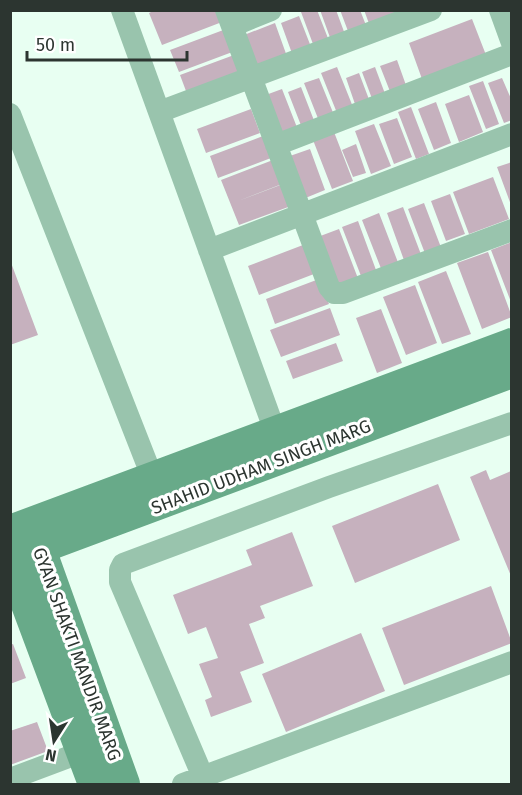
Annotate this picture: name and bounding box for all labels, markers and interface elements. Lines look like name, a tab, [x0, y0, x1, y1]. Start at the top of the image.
scale bar	[27, 24, 188, 62]
text: 50 m	[36, 34, 75, 56]
street label: SHAHID UDHAM SINGH MARG	[148, 415, 374, 519]
street label: GYAN SHAKTI MANDIR MARG	[28, 544, 126, 764]
north arrow	[24, 711, 84, 771]

